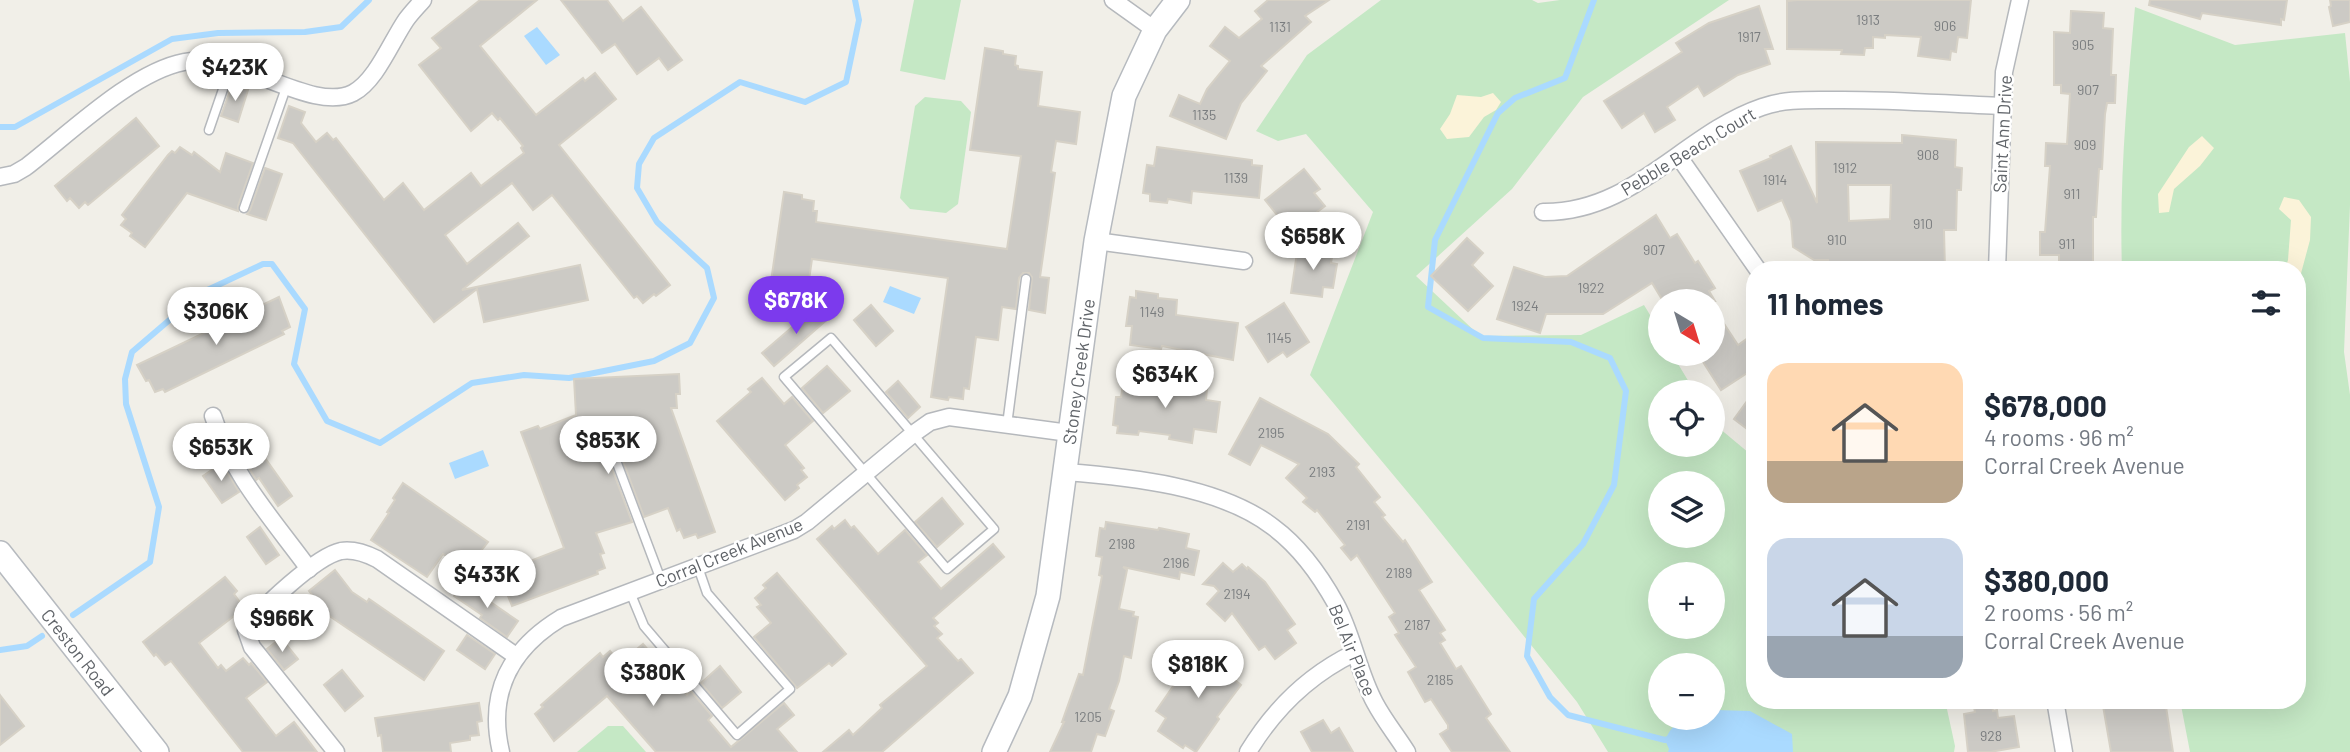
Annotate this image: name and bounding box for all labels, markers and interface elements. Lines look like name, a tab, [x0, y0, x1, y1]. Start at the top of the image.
house number: 1913	[1856, 11, 1880, 28]
house number: 906	[1934, 17, 1956, 34]
house number: 1131	[1269, 18, 1291, 35]
house number: 1917	[1737, 28, 1761, 45]
house number: 905	[2072, 36, 2094, 53]
pin: $423K	[186, 43, 284, 103]
text: $423K	[202, 52, 268, 80]
street label: Saint Ann Drive	[1988, 74, 2016, 194]
house number: 907	[2077, 81, 2099, 98]
street label: Pebble Beach Court	[1617, 102, 1759, 200]
house number: 1135	[1192, 106, 1216, 123]
house number: 909	[2074, 136, 2096, 153]
house number: 908	[1917, 146, 1939, 163]
house number: 1912	[1833, 159, 1857, 176]
house number: 1139	[1224, 169, 1248, 186]
house number: 1914	[1763, 171, 1787, 188]
house number: 911	[2064, 185, 2080, 202]
pin: $658K	[1264, 212, 1362, 272]
house number: 910	[1913, 215, 1933, 232]
text: $658K	[1281, 221, 1345, 249]
house number: 910	[1827, 231, 1847, 248]
house number: 911	[2059, 235, 2075, 252]
house number: 907	[1643, 241, 1665, 258]
pin: $678K	[747, 276, 845, 336]
house number: 1922	[1577, 279, 1605, 296]
icon: filters	[2247, 284, 2285, 322]
text: $678K	[764, 285, 828, 313]
text: 11 homes	[1767, 285, 1884, 321]
pin: $306K	[167, 288, 265, 347]
north arrow	[1648, 289, 1726, 366]
map controls	[1648, 289, 1725, 730]
text: $306K	[183, 296, 249, 324]
street label: Stoney Creek Drive	[1058, 297, 1099, 446]
house number: 1924	[1511, 297, 1539, 314]
house number: 1149	[1140, 303, 1164, 320]
house number: 1145	[1267, 329, 1291, 346]
pin: $634K	[1116, 350, 1214, 410]
text: $634K	[1132, 359, 1198, 387]
button: locate	[1648, 380, 1725, 457]
text: $678,000	[1984, 387, 2107, 423]
icon: home	[1823, 391, 1907, 475]
pin: $853K	[559, 416, 657, 476]
text: 4 rooms · 96 m²	[1984, 423, 2134, 451]
pin: $653K	[172, 424, 270, 483]
house number: 2195	[1258, 424, 1284, 441]
text: $853K	[576, 425, 640, 453]
text: $653K	[189, 432, 253, 460]
text: Corral Creek Avenue	[1984, 451, 2185, 479]
house number: 2193	[1309, 463, 1335, 480]
button: layers	[1648, 471, 1725, 548]
street label: Corral Creek Avenue	[652, 512, 806, 592]
house number: 2191	[1346, 516, 1370, 533]
house number: 2198	[1109, 535, 1135, 552]
pin: $433K	[438, 550, 536, 610]
house number: 2196	[1163, 554, 1189, 571]
text: $433K	[454, 559, 520, 587]
button: +	[1648, 562, 1725, 639]
text: $380,000	[1984, 562, 2109, 598]
house number: 2189	[1386, 564, 1412, 581]
icon: home	[1823, 566, 1907, 650]
house number: 2194	[1223, 585, 1251, 602]
pin: $966K	[233, 594, 331, 654]
text: 2 rooms · 56 m²	[1984, 598, 2133, 626]
street label: Bel Air Place	[1325, 601, 1381, 699]
text: $966K	[250, 603, 314, 631]
street label: Creston Road	[37, 604, 119, 700]
house number: 2187	[1404, 616, 1430, 633]
text: Corral Creek Avenue	[1984, 626, 2185, 654]
pin: $818K	[1149, 640, 1247, 700]
pin: $380K	[604, 648, 702, 708]
text: $818K	[1168, 649, 1228, 677]
button: −	[1648, 653, 1725, 730]
text: $380K	[620, 657, 686, 685]
house number: 2185	[1427, 671, 1453, 688]
house number: 1205	[1074, 708, 1102, 725]
house number: 928	[1980, 727, 2002, 744]

